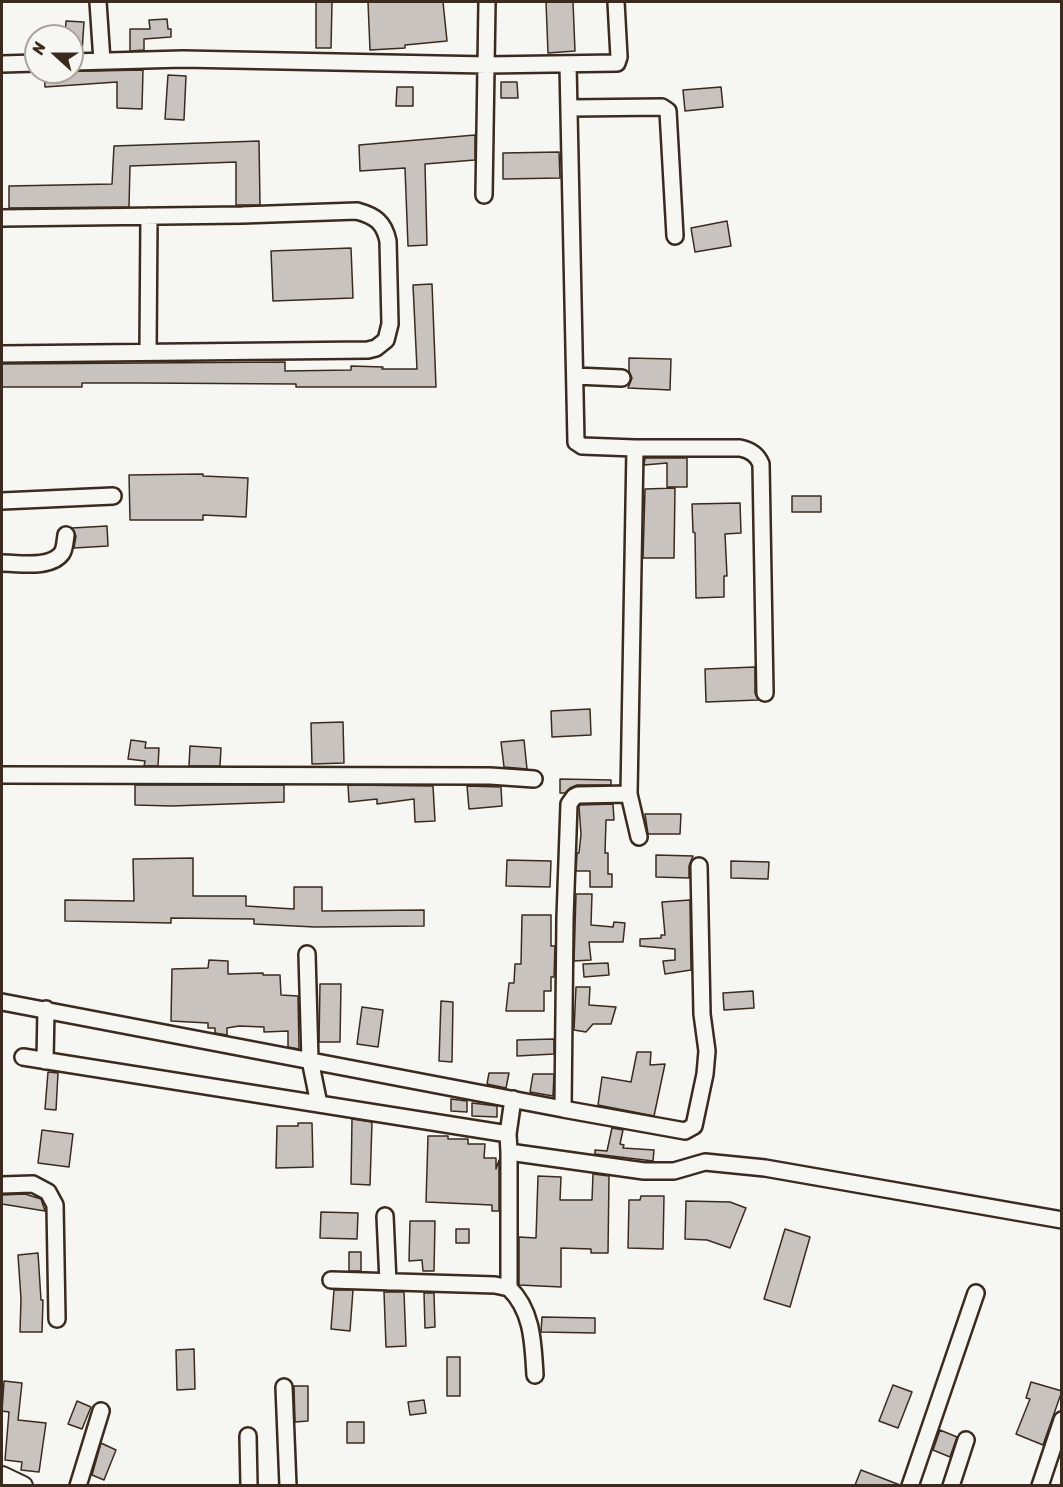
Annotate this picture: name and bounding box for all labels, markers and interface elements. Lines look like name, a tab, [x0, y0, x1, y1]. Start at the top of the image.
north arrow	[24, 24, 84, 84]
text: N	[23, 38, 54, 58]

